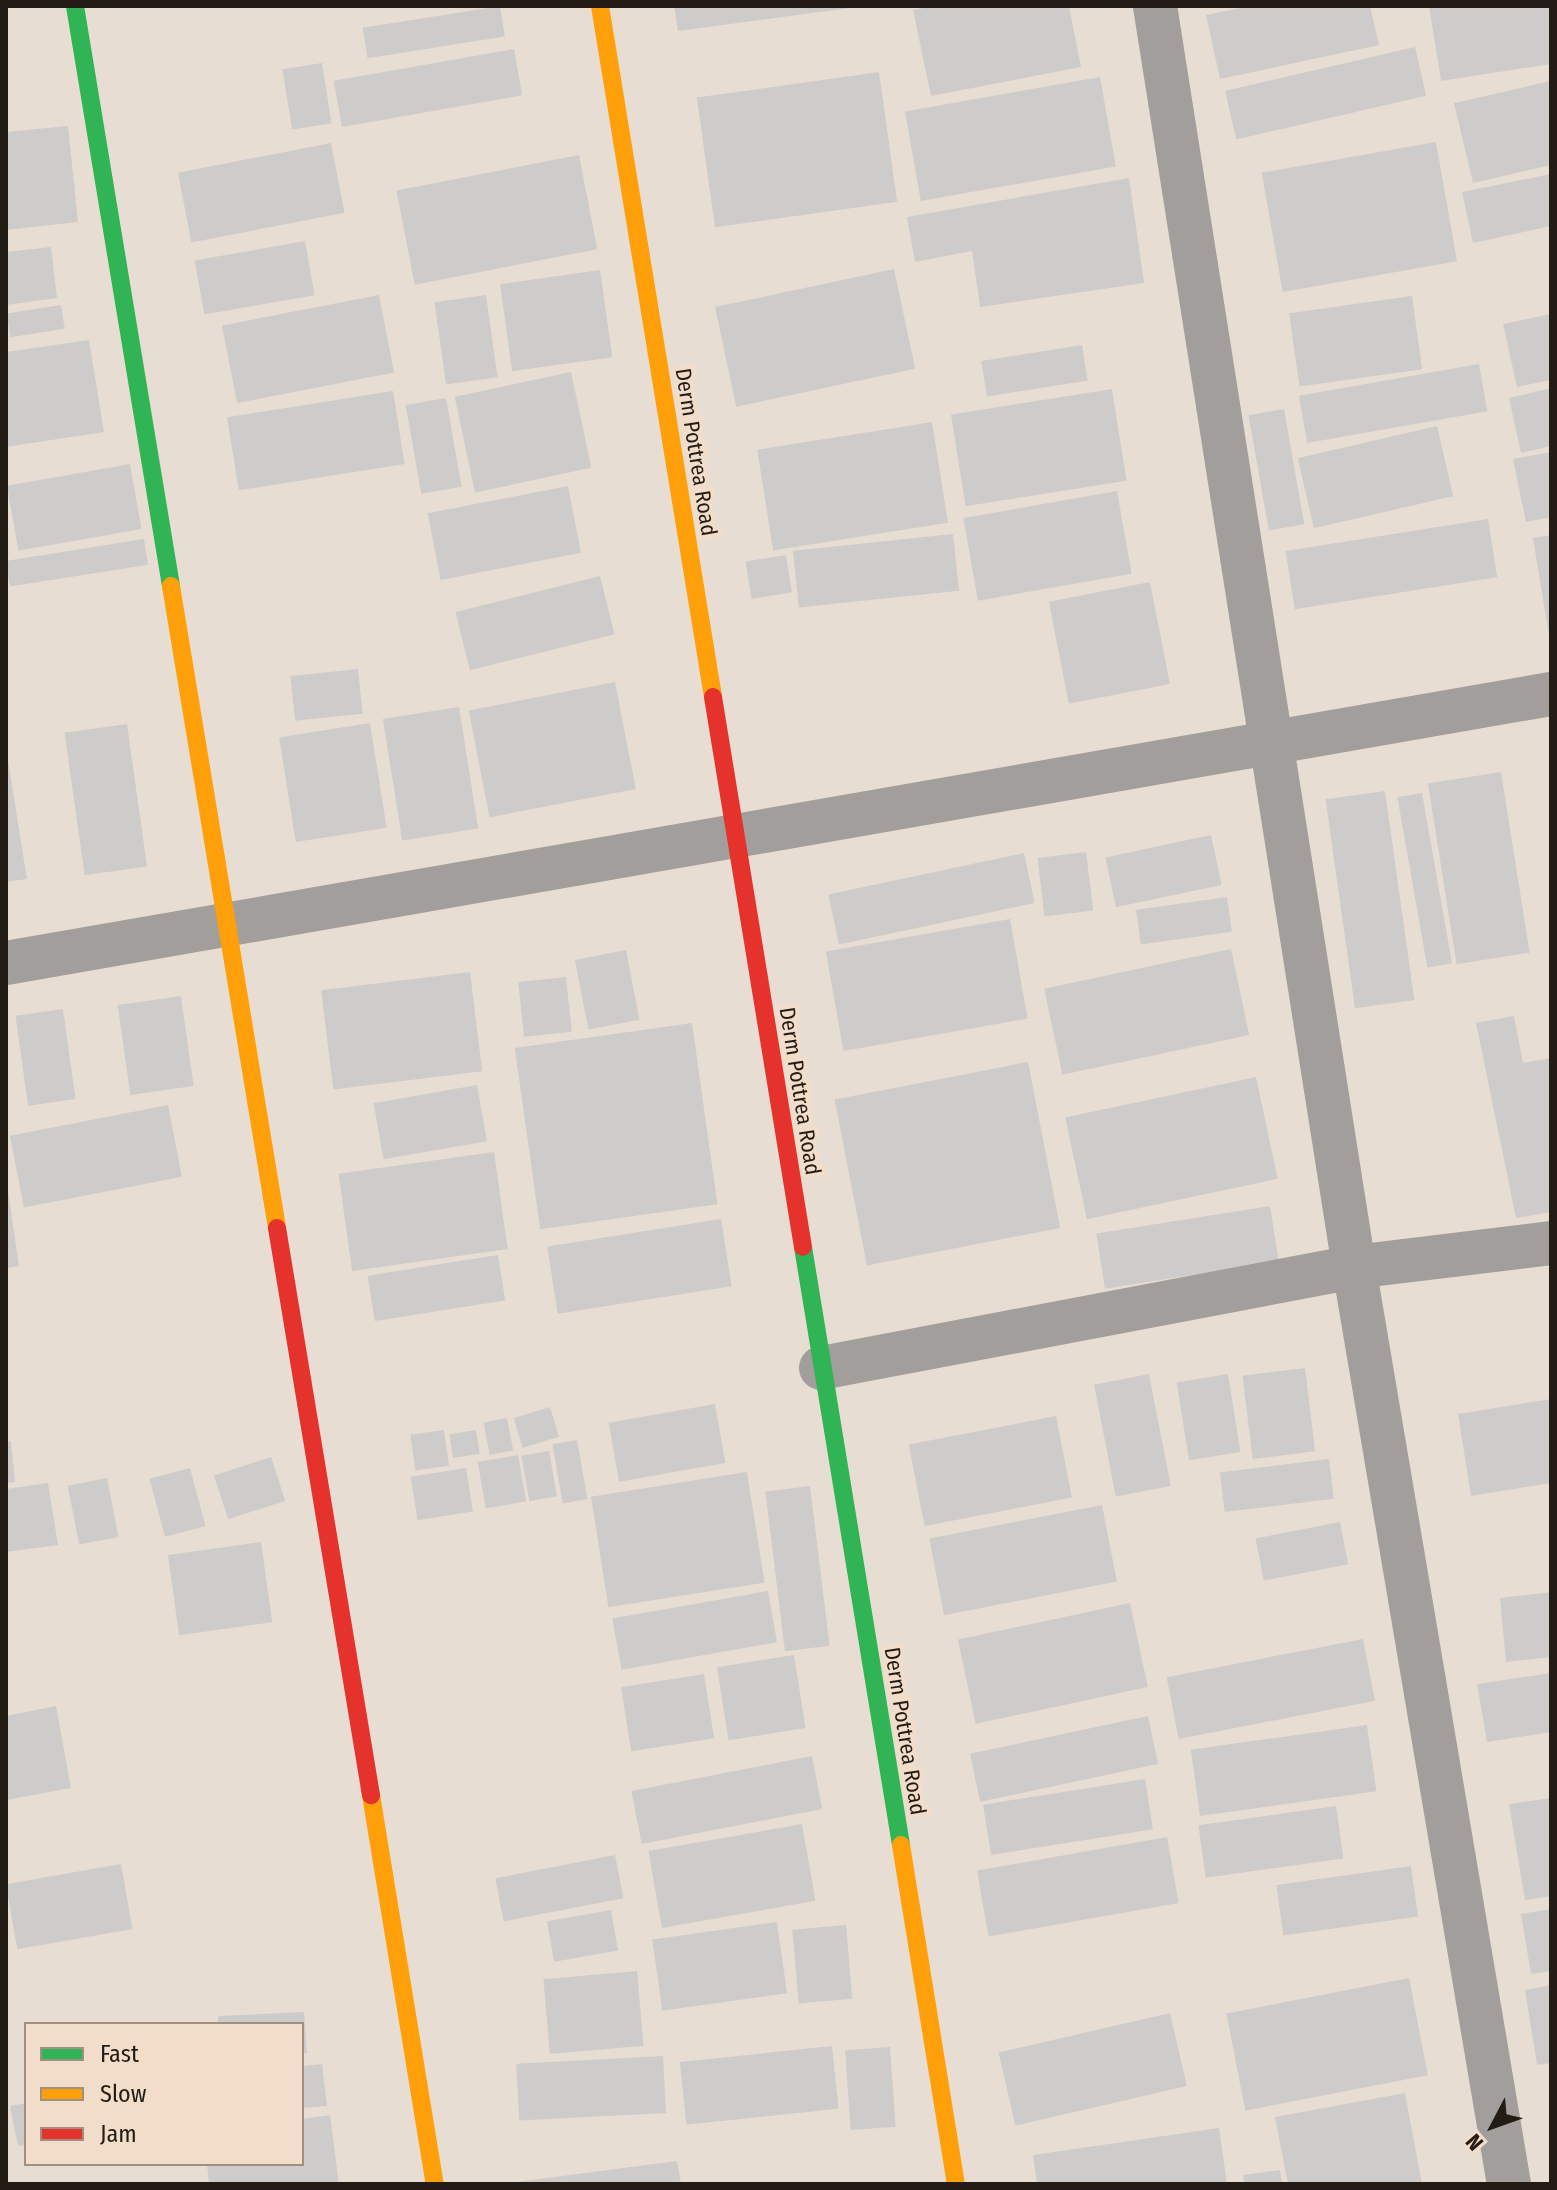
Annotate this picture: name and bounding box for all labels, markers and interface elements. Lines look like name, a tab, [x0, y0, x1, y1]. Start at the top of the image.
street label: Derm Pottrea Road	[670, 366, 722, 538]
street label: Derm Pottrea Road	[774, 1005, 826, 1177]
street label: Derm Pottrea Road	[879, 1645, 931, 1817]
legend	[24, 2022, 304, 2166]
text: Fast	[100, 2040, 139, 2068]
text: Slow	[100, 2080, 146, 2108]
north arrow	[1453, 2086, 1533, 2166]
text: Jam	[100, 2120, 137, 2148]
text: N	[1460, 2128, 1489, 2156]

